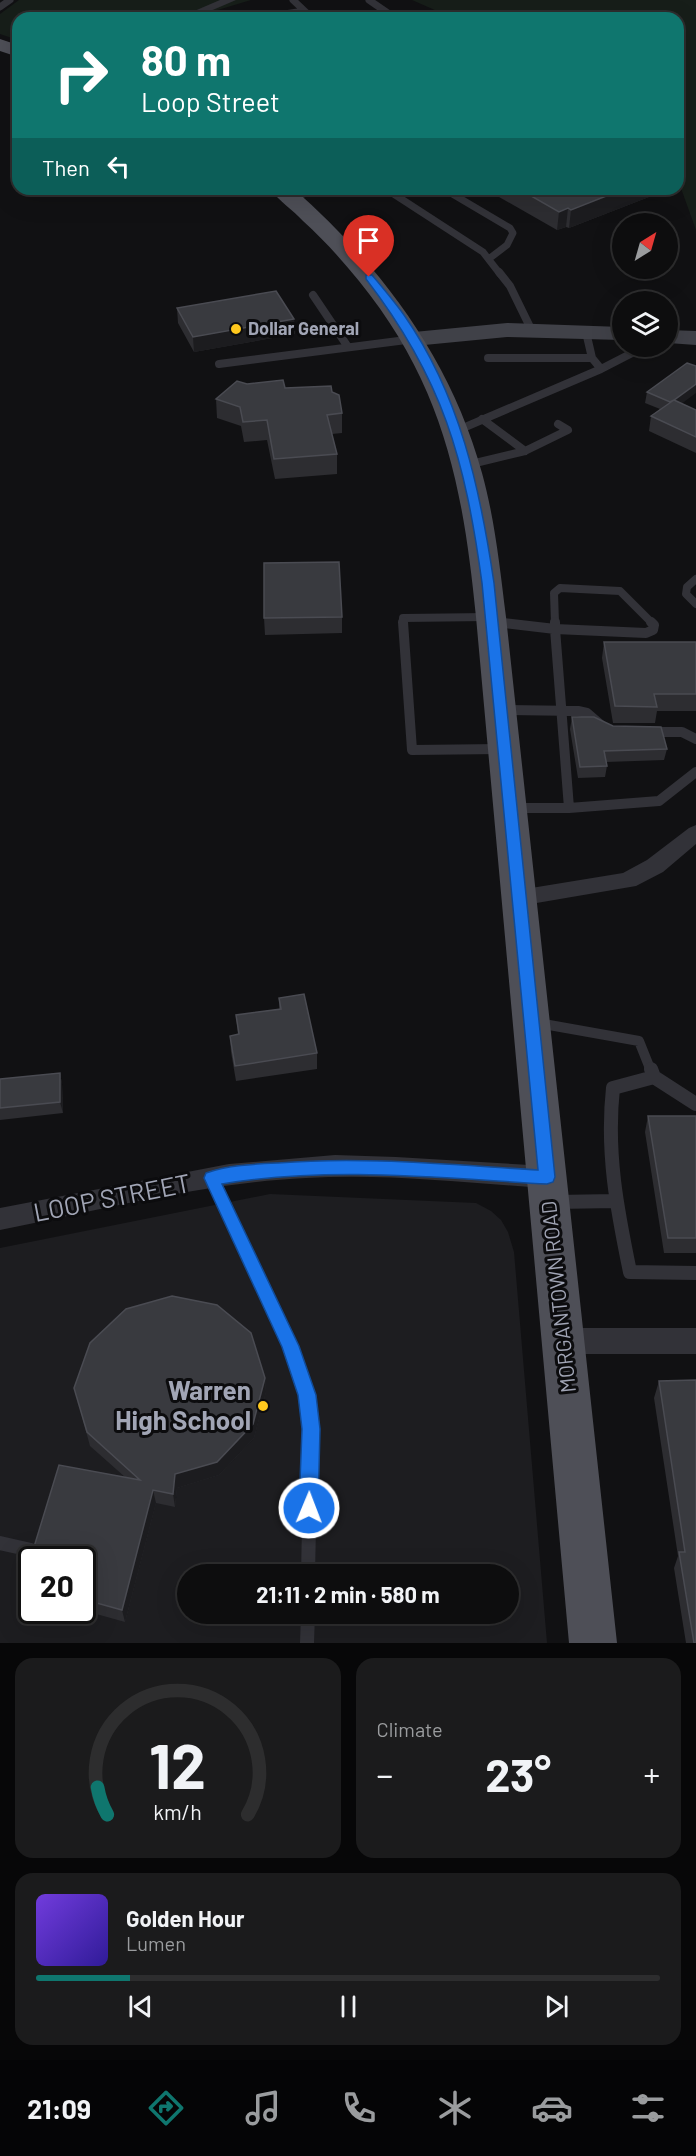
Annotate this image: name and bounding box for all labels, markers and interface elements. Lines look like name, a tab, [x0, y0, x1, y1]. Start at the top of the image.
text: 80 m	[141, 34, 231, 84]
icon: right	[42, 36, 120, 114]
text: Loop Street	[141, 85, 280, 117]
icon: left	[102, 150, 135, 183]
text: Then	[42, 154, 90, 180]
north arrow	[612, 213, 678, 279]
map controls	[612, 213, 678, 357]
pin	[343, 215, 394, 277]
icon: arrive	[352, 224, 385, 257]
button: layers	[612, 291, 678, 357]
place label: Dollar General	[248, 317, 359, 339]
marker: Dollar General	[229, 322, 243, 336]
street label: LOOP STREET	[31, 1166, 193, 1227]
street label: MORGANTOWN ROAD	[535, 1200, 580, 1394]
place label: Warren High School	[115, 1374, 251, 1435]
marker: Warren High School	[256, 1399, 270, 1413]
position arrow	[277, 1476, 341, 1540]
speed limit sign: 20	[18, 1546, 96, 1624]
text: 21:11 · 2 min · 580 m	[256, 1581, 440, 1607]
text: Climate	[377, 1717, 443, 1741]
text: 12	[149, 1727, 206, 1801]
text: 23°	[485, 1747, 551, 1801]
text: −	[377, 1754, 393, 1794]
text: +	[643, 1754, 660, 1794]
text: km/h	[153, 1799, 202, 1824]
text: Golden Hour	[126, 1905, 244, 1931]
text: Lumen	[126, 1931, 186, 1955]
icon: previous	[124, 1990, 157, 2023]
icon: pause	[332, 1990, 365, 2023]
icon: next	[540, 1990, 573, 2023]
icon: directions	[145, 2087, 187, 2129]
icon: music	[242, 2087, 284, 2129]
icon: phone	[338, 2087, 380, 2129]
icon: climate	[434, 2087, 476, 2129]
icon: car	[531, 2087, 573, 2129]
icon: filters	[627, 2087, 669, 2129]
text: 21:09	[27, 2092, 91, 2124]

